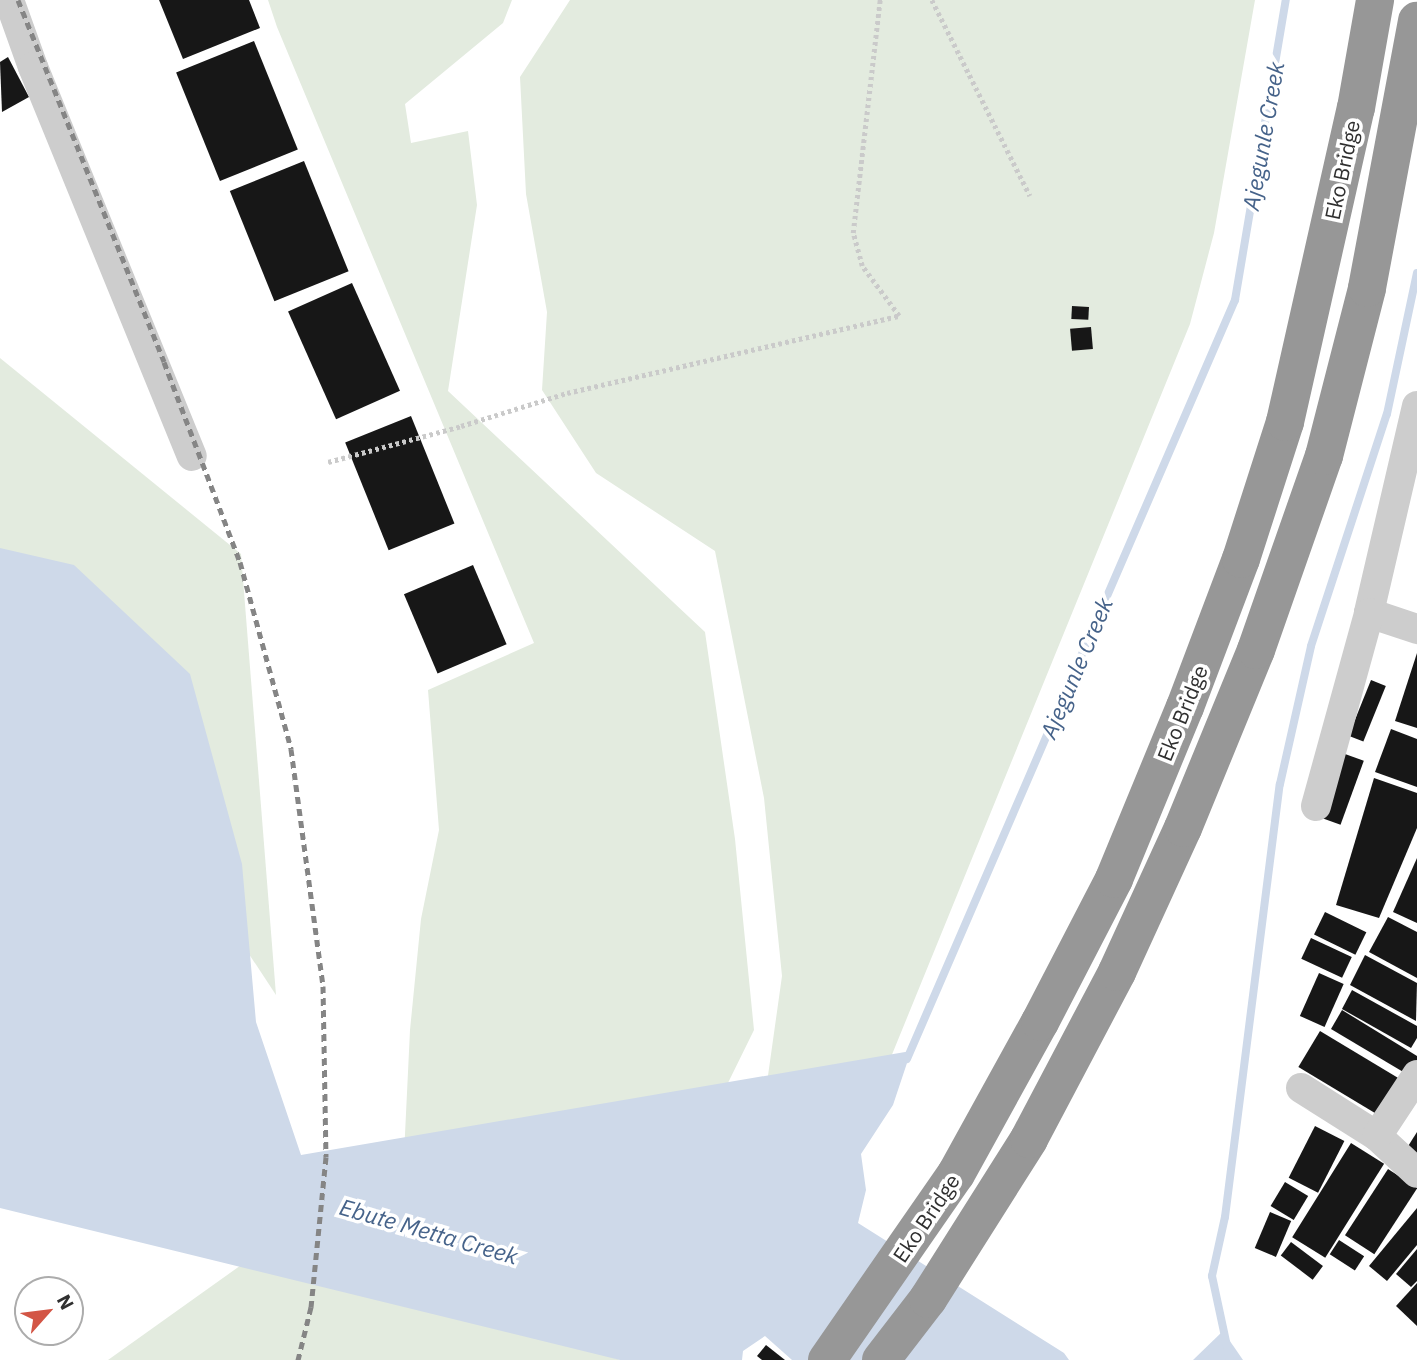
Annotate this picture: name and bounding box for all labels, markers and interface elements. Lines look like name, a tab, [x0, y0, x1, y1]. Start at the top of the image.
water label: Ajegunle Creek	[1236, 60, 1290, 212]
street label: Eko Bridge	[1319, 118, 1365, 222]
water label: Ajegunle Creek	[1034, 593, 1118, 743]
street label: Eko Bridge	[1151, 661, 1213, 765]
street label: Eko Bridge	[887, 1169, 965, 1267]
water label: Ebute Metta Creek	[337, 1192, 521, 1270]
north arrow	[14, 1276, 84, 1346]
text: N	[52, 1290, 80, 1314]

